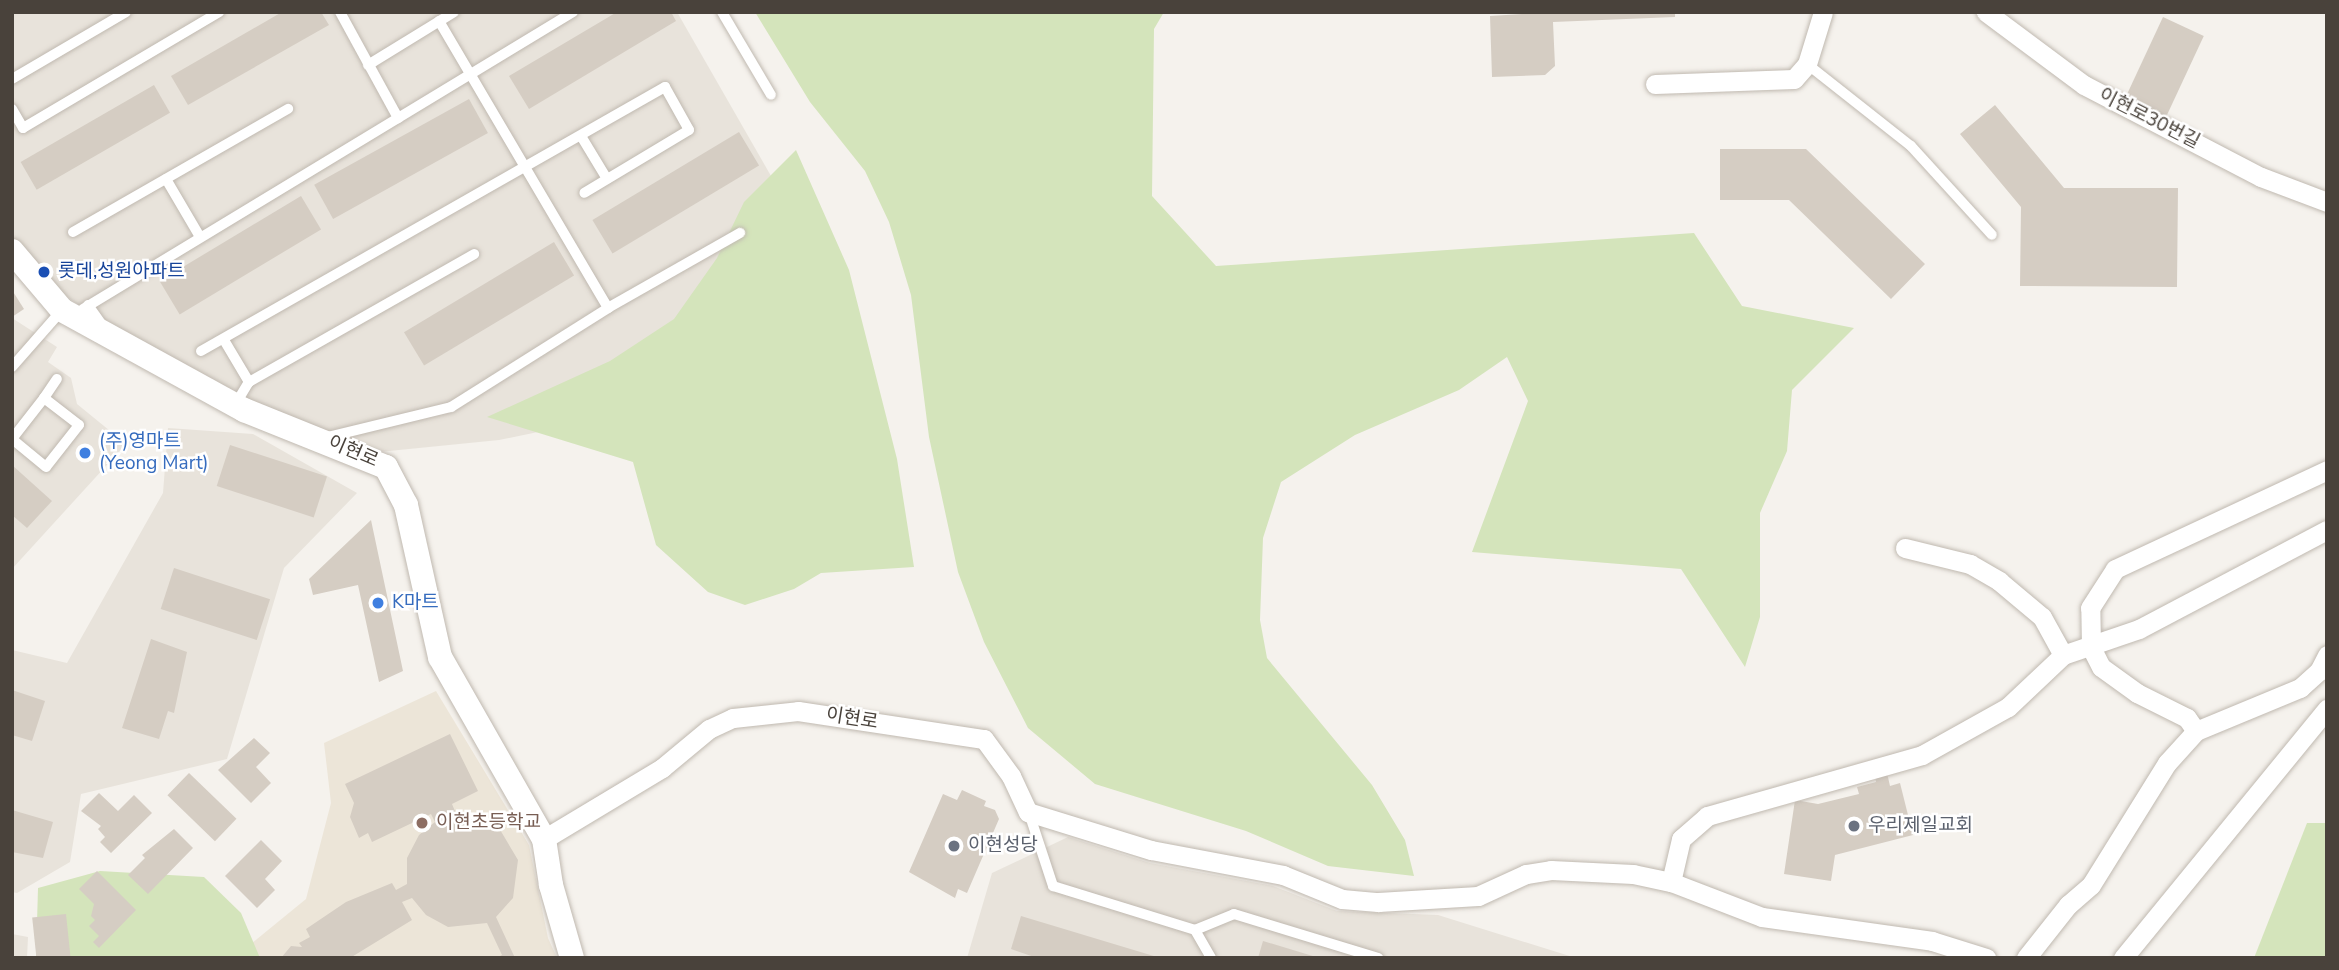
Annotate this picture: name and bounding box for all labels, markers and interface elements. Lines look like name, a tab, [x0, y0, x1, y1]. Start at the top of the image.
street label: 이현로30번길	[2095, 84, 2203, 154]
place label: 롯데,성원아파트	[58, 261, 185, 283]
marker: 롯데,성원아파트	[36, 264, 52, 280]
place label: (주)영마트 (Yeong Mart)	[99, 431, 211, 475]
street label: 이현로	[324, 431, 382, 473]
marker: (주)영마트 (Yeong Mart)	[77, 445, 93, 461]
place label: K마트	[392, 592, 439, 614]
marker: K마트	[370, 595, 386, 611]
street label: 이현로	[824, 704, 880, 734]
place label: 이현초등학교	[436, 812, 541, 834]
marker: 이현초등학교	[414, 815, 430, 831]
place label: 우리제일교회	[1868, 815, 1973, 837]
marker: 우리제일교회	[1846, 818, 1862, 834]
place label: 이현성당	[968, 835, 1038, 857]
marker: 이현성당	[946, 838, 962, 854]

